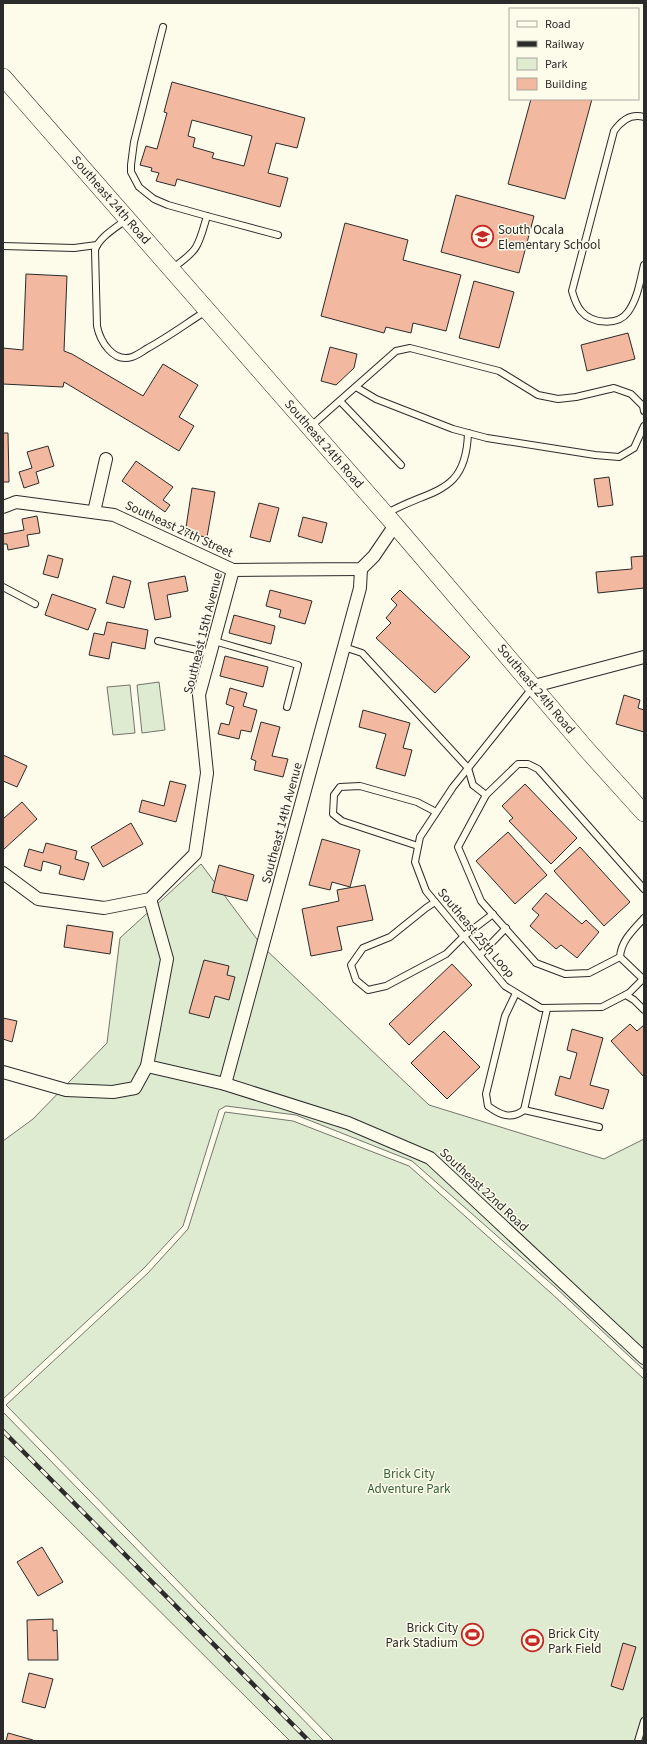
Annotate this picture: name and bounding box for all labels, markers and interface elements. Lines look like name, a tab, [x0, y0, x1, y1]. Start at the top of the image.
legend	[509, 8, 639, 100]
text: Road	[545, 16, 571, 33]
text: Railway	[545, 36, 584, 53]
text: Park	[545, 56, 567, 73]
text: Building	[545, 76, 587, 93]
street label: Southeast 24th Road	[67, 152, 155, 248]
place label: South Ocala Elementary School	[498, 221, 600, 254]
school or university icon: South Ocala Elementary School	[470, 224, 496, 250]
street label: Southeast 24th Road	[280, 396, 368, 492]
street label: Southeast 27th Street	[122, 496, 236, 562]
street label: Southeast 15th Avenue	[179, 570, 227, 696]
street label: Southeast 24th Road	[493, 640, 579, 738]
street label: Southeast 14th Avenue	[257, 760, 307, 886]
street label: Southeast 25th Loop	[433, 884, 519, 982]
street label: Southeast 22nd Road	[436, 1144, 532, 1236]
park label: Brick City Adventure Park	[367, 1465, 451, 1498]
place label: Brick City Park Stadium	[386, 1619, 458, 1652]
sports icon: Brick City Park Stadium	[460, 1622, 486, 1648]
place label: Brick City Park Field	[548, 1625, 602, 1658]
sports icon: Brick City Park Field	[519, 1628, 545, 1654]

